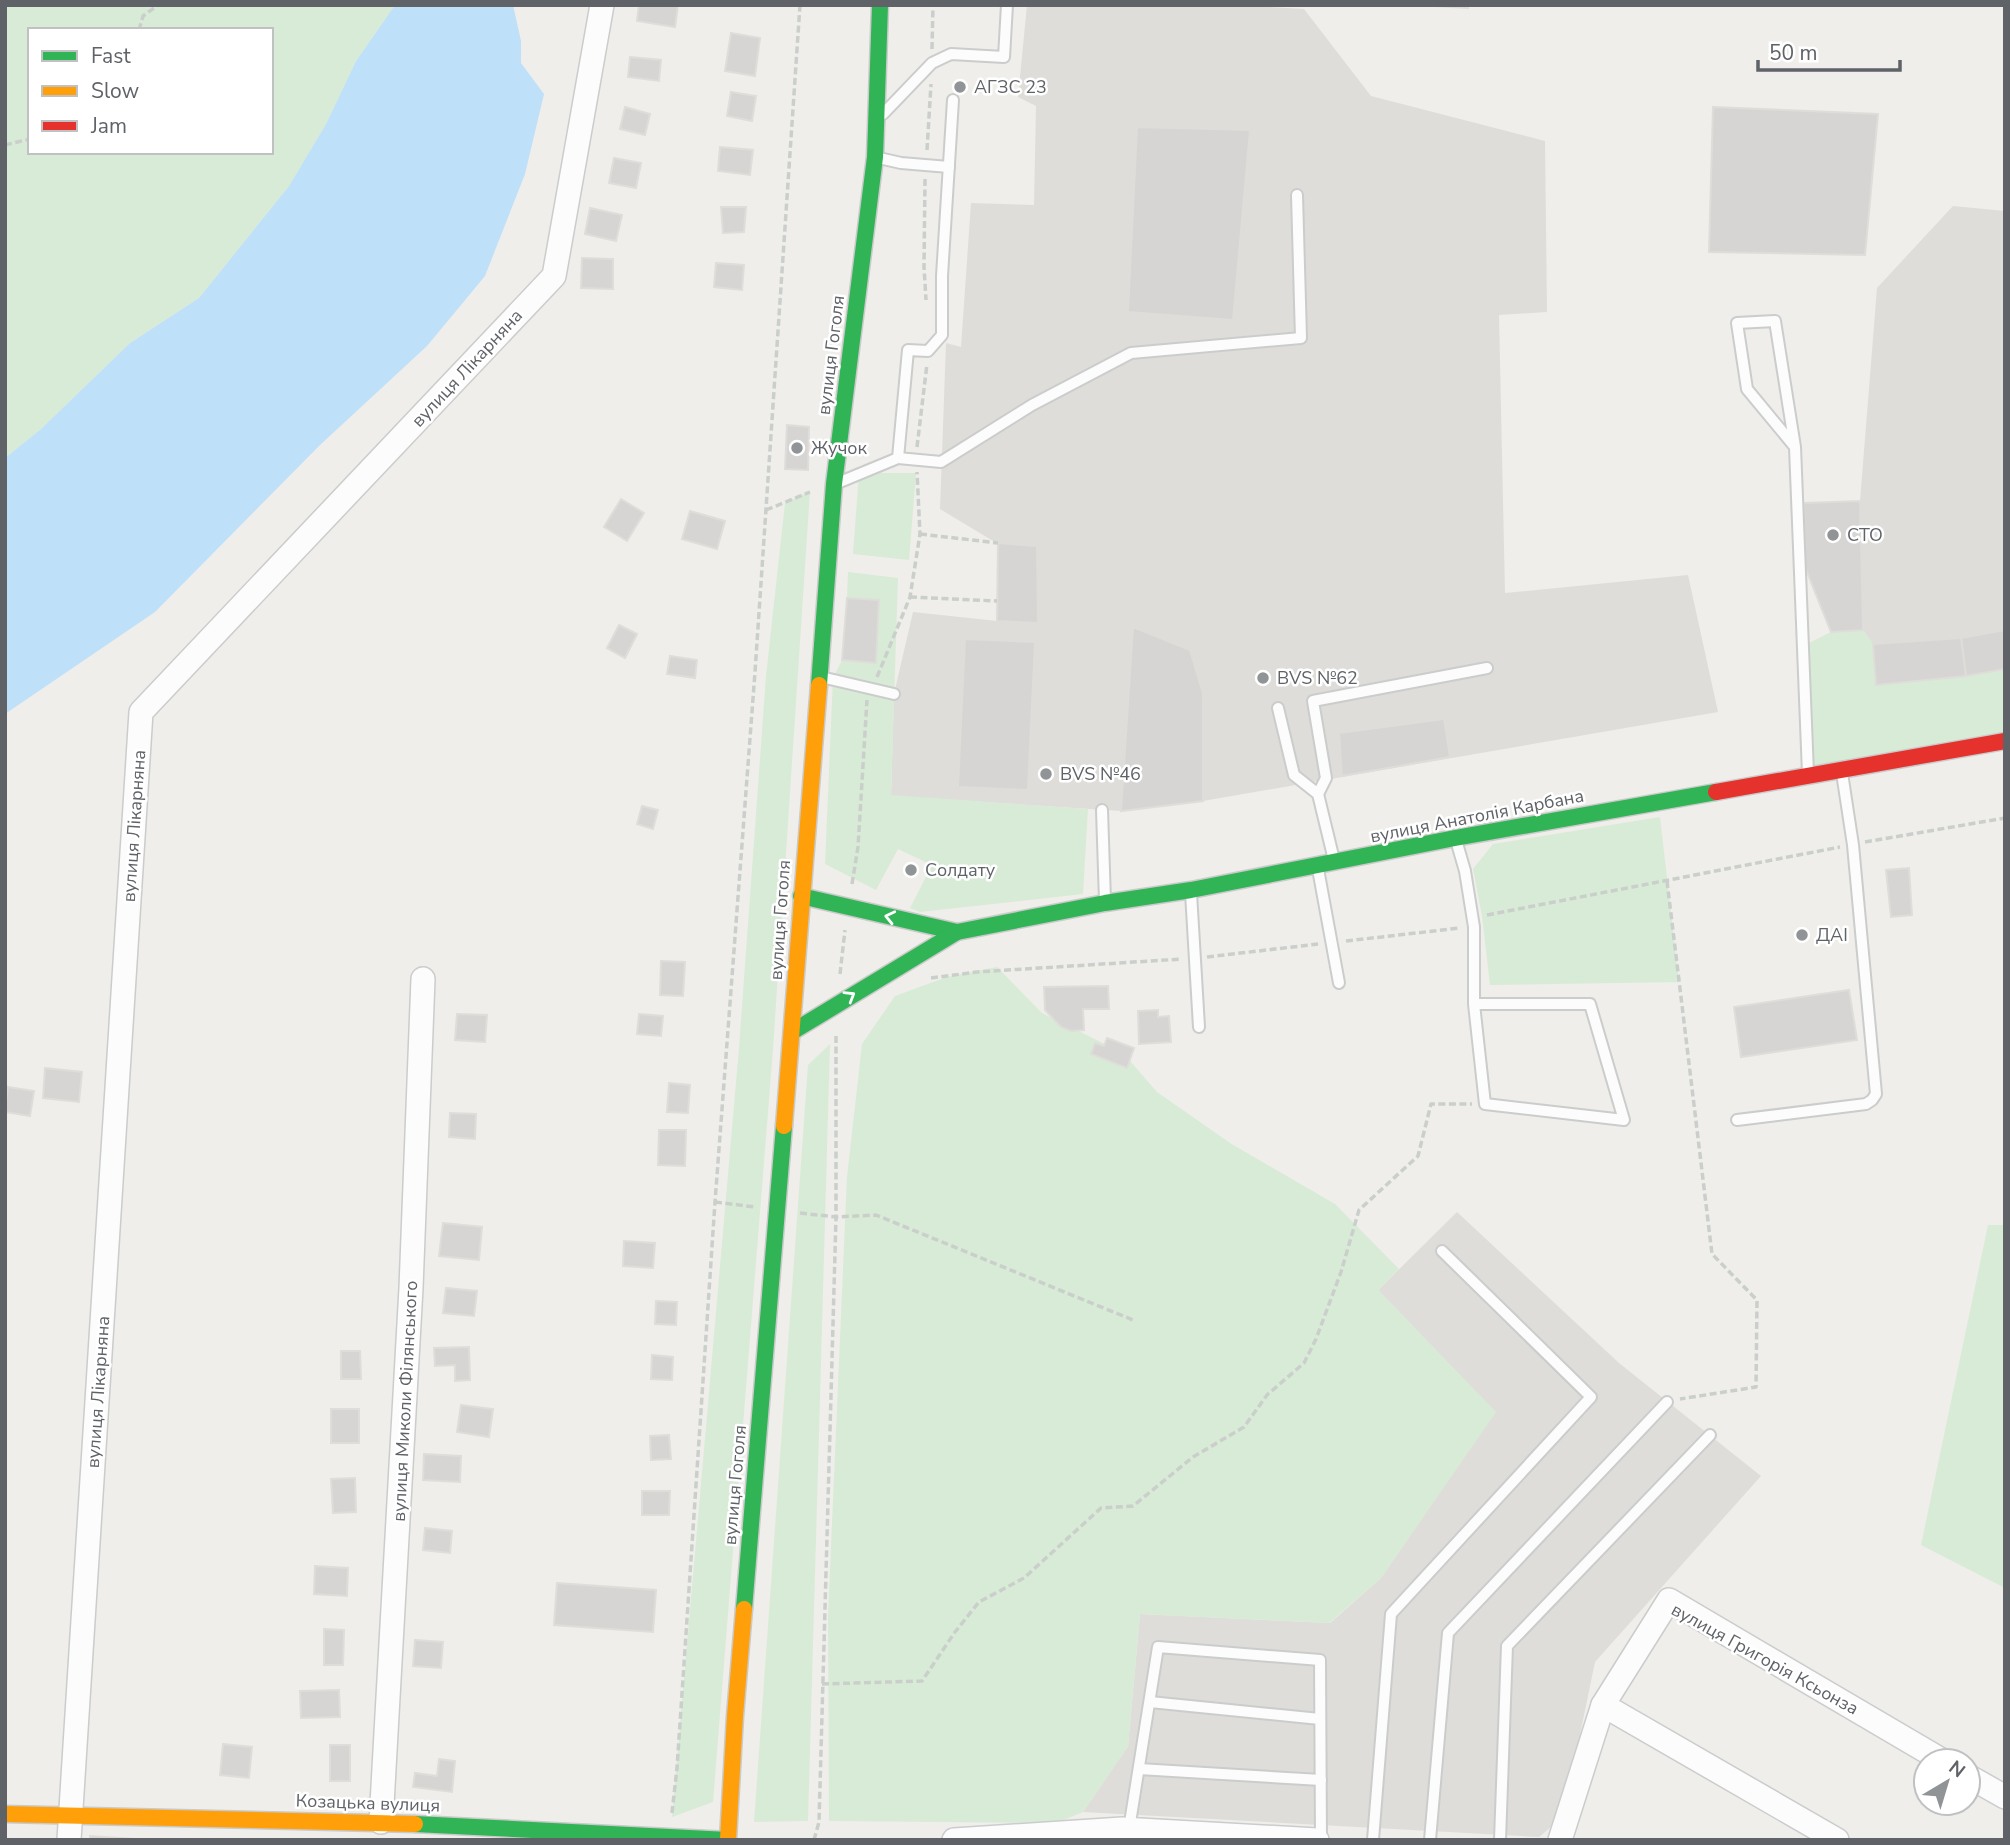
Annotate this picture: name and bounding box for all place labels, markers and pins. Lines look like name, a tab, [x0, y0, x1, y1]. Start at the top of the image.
place label: АГЗС 23	[974, 75, 1047, 99]
marker: АГЗС 23	[952, 79, 968, 95]
place label: Жучок	[811, 436, 868, 460]
marker: Жучок	[789, 440, 805, 456]
place label: СТО	[1847, 523, 1883, 547]
marker: СТО	[1825, 527, 1841, 543]
place label: BVS №62	[1277, 666, 1358, 690]
marker: BVS №62	[1255, 670, 1271, 686]
place label: BVS №46	[1060, 762, 1141, 786]
marker: BVS №46	[1038, 766, 1054, 782]
place label: Солдату	[925, 858, 996, 882]
marker: Солдату	[903, 862, 919, 878]
place label: ДАІ	[1816, 923, 1848, 947]
marker: ДАІ	[1794, 927, 1810, 943]

